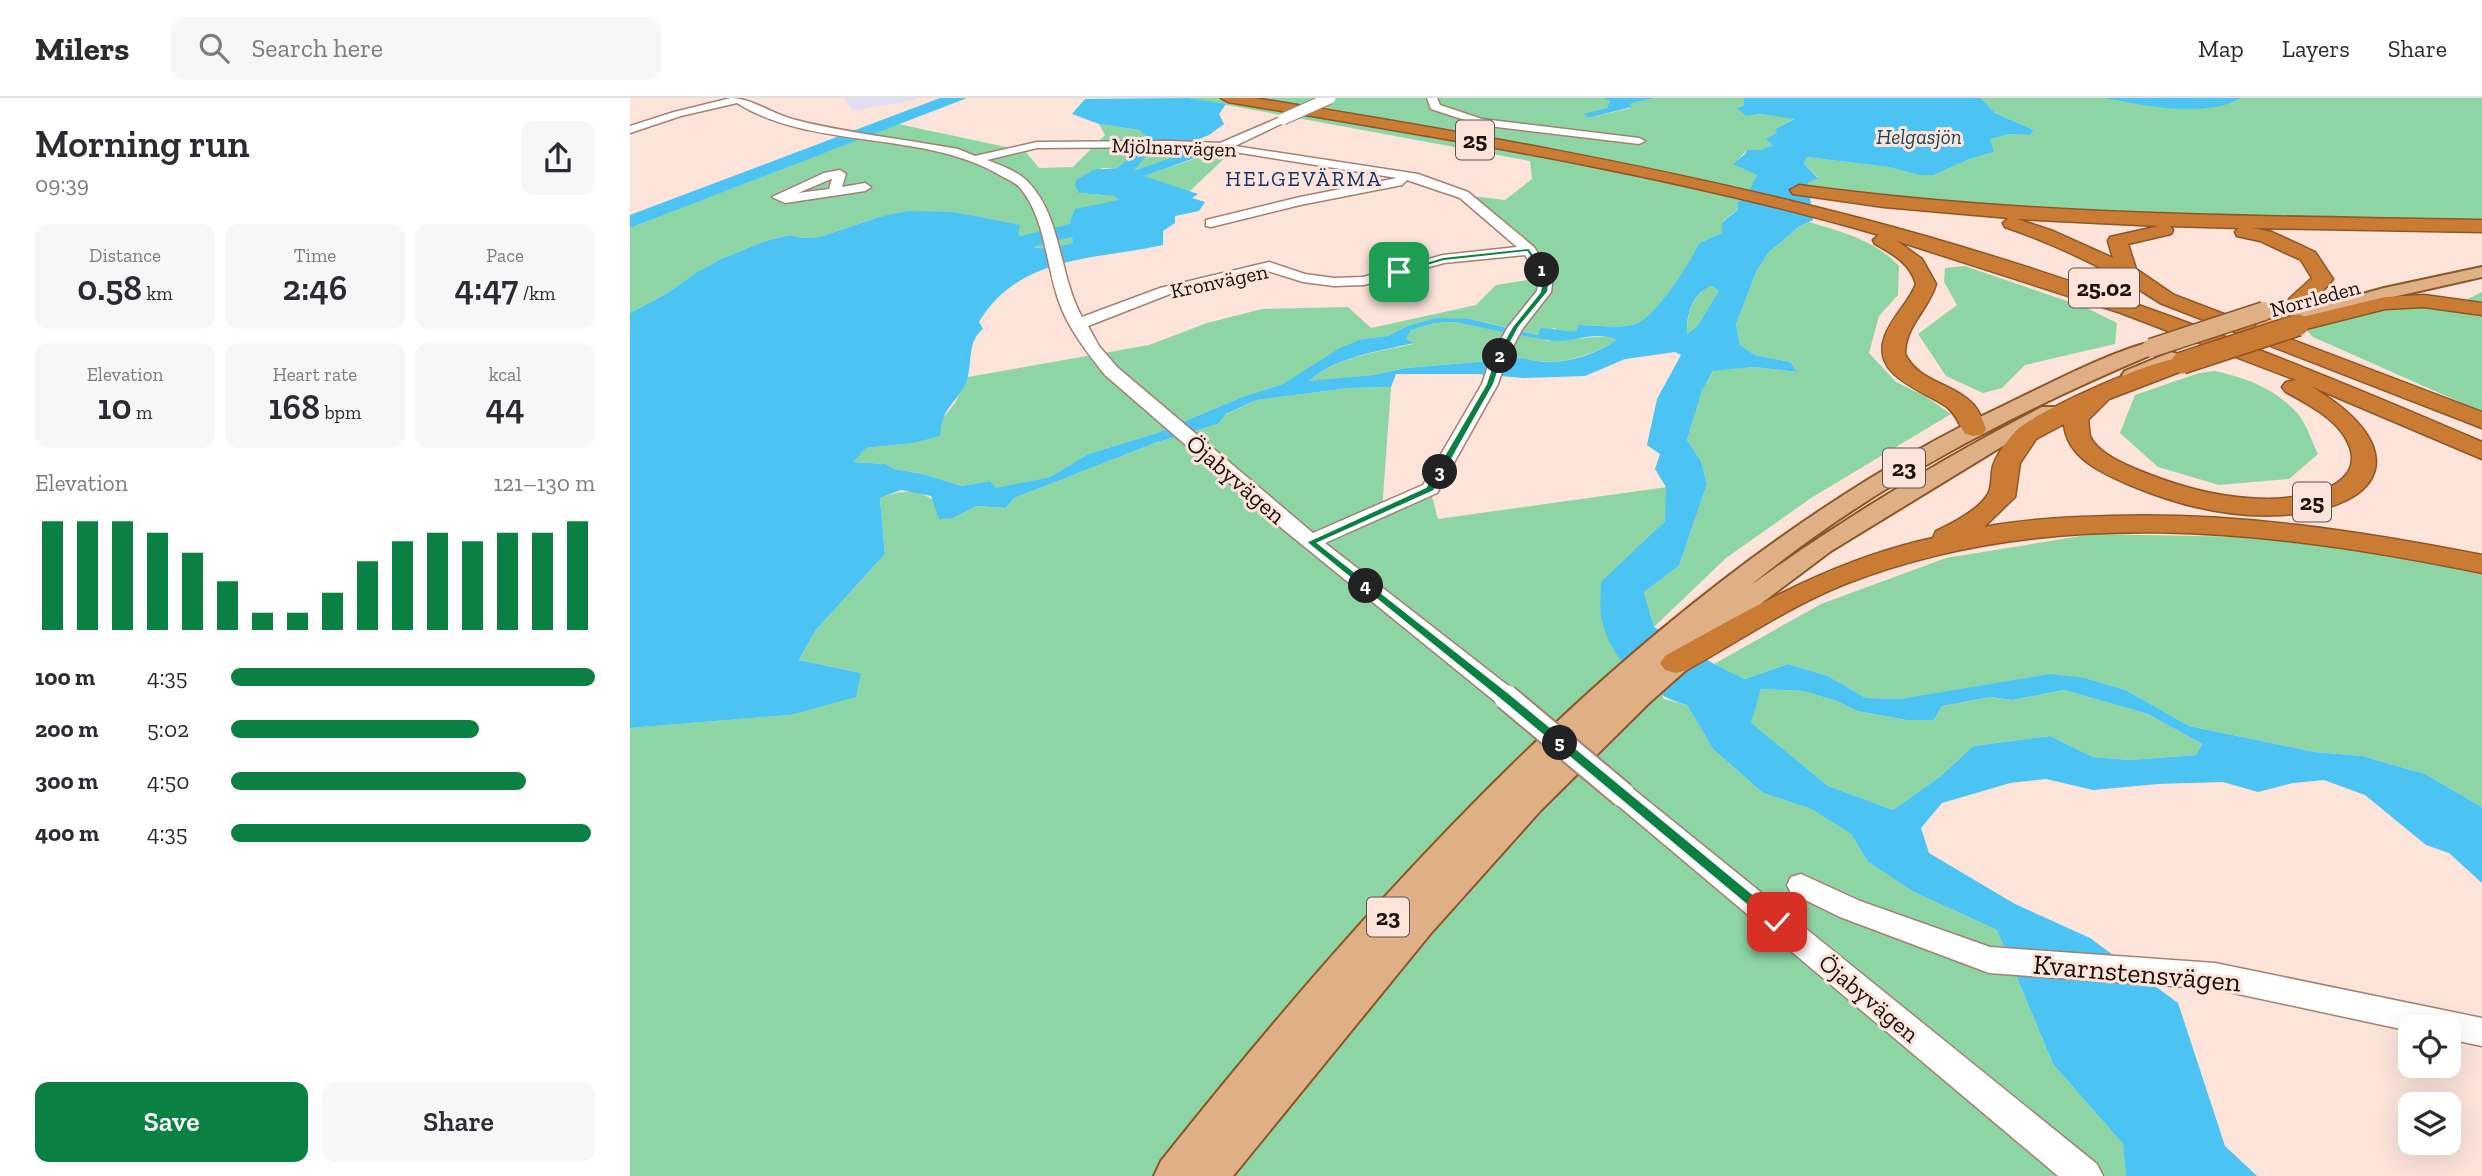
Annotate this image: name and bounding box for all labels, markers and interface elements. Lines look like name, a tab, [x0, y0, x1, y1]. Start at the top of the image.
search box	[171, 17, 661, 80]
text: Milers	[35, 29, 129, 68]
icon: search	[195, 29, 233, 67]
text: Search here	[251, 32, 383, 64]
text: Map	[2198, 34, 2244, 63]
text: Layers	[2282, 34, 2350, 63]
text: Share	[2388, 34, 2447, 63]
road number: 25	[1456, 120, 1494, 159]
text: Morning run	[35, 121, 250, 167]
button: share	[521, 121, 595, 195]
water label: Helgasjön	[1876, 124, 1962, 149]
street label: Mjölnarvägen	[1111, 132, 1237, 163]
district label: HELGEVÄRMA	[1225, 166, 1383, 191]
text: 09:39	[35, 170, 89, 198]
pin	[1369, 242, 1429, 302]
text: Distance	[89, 244, 161, 267]
text: Time	[294, 244, 336, 267]
text: Pace	[486, 244, 524, 267]
pin: 1	[1524, 252, 1560, 288]
icon: arrive	[1380, 253, 1418, 291]
street label: Kronvägen	[1168, 258, 1270, 304]
text: 1	[1538, 258, 1545, 281]
text: 0.58	[77, 267, 142, 309]
text: 2:46	[282, 267, 348, 309]
text: 4:47	[455, 267, 518, 309]
road number: 25.02	[2069, 268, 2139, 308]
street label: Norrleden	[2267, 274, 2363, 322]
text: km	[142, 282, 173, 305]
text: /km	[518, 282, 555, 305]
pin: 2	[1482, 338, 1518, 374]
text: 2	[1494, 344, 1505, 367]
text: Elevation	[87, 363, 163, 386]
text: Heart rate	[273, 363, 357, 386]
text: kcal	[489, 363, 521, 386]
text: 10	[98, 386, 132, 428]
text: 168	[269, 386, 320, 428]
text: 44	[485, 386, 525, 428]
text: m	[132, 401, 152, 424]
text: bpm	[320, 401, 361, 424]
street label: Öjabyvägen	[1181, 428, 1292, 530]
road number: 23	[1883, 448, 1925, 488]
pin: 3	[1422, 454, 1458, 490]
text: 3	[1434, 460, 1445, 483]
text: Elevation	[35, 469, 128, 497]
text: 121–130 m	[493, 469, 595, 497]
road number: 25	[2293, 482, 2331, 522]
pin: 4	[1348, 568, 1384, 603]
text: 4	[1360, 574, 1371, 597]
text: 100 m	[35, 663, 95, 691]
text: 4:35	[147, 663, 188, 691]
text: 200 m	[35, 715, 98, 743]
text: 5:02	[147, 715, 189, 743]
pin: 5	[1542, 726, 1578, 760]
text: 5	[1555, 731, 1564, 754]
text: 300 m	[35, 767, 98, 795]
text: 4:50	[147, 767, 190, 795]
text: 400 m	[35, 819, 99, 847]
text: 4:35	[147, 819, 188, 847]
pin	[1747, 892, 1807, 952]
road number: 23	[1367, 898, 1409, 936]
icon: check	[1758, 903, 1796, 941]
street label: Kvarnstensvägen	[2032, 947, 2242, 999]
street label: Öjabyvägen	[1813, 948, 1925, 1048]
map controls	[2398, 1015, 2461, 1155]
button: locate	[2398, 1015, 2461, 1078]
button: Save	[35, 1082, 308, 1162]
button: Share	[322, 1082, 595, 1162]
button: layers	[2398, 1092, 2461, 1155]

